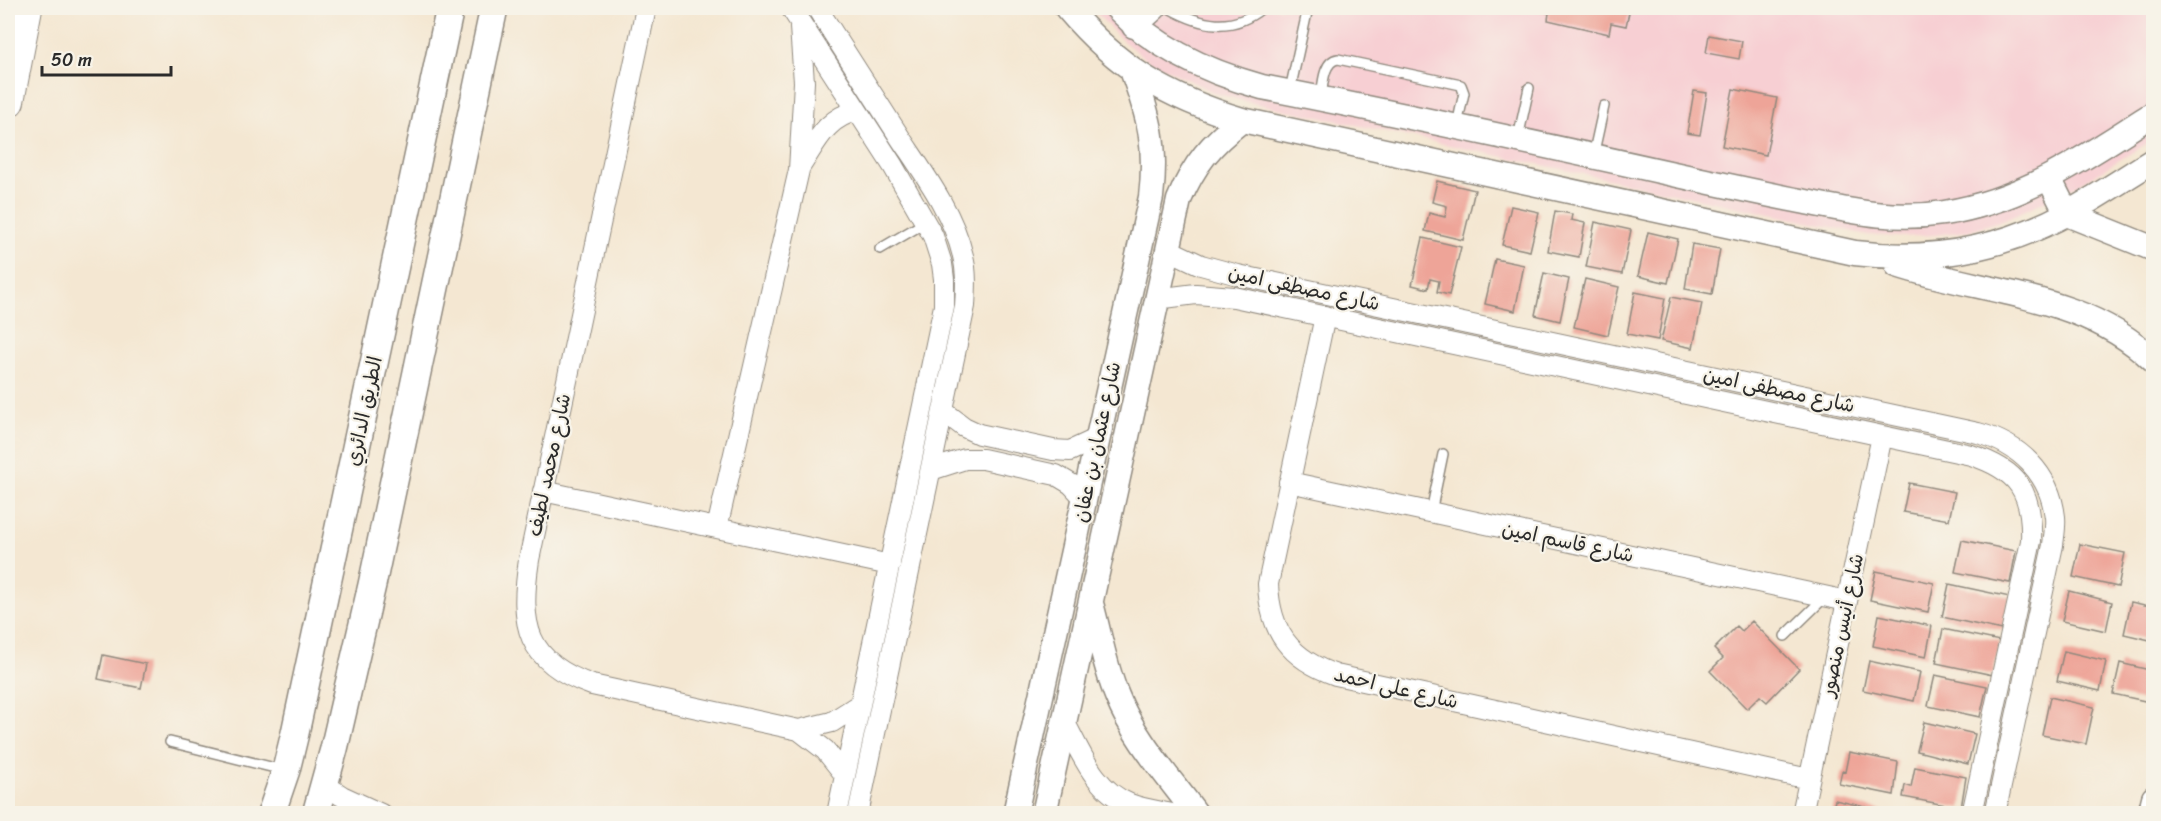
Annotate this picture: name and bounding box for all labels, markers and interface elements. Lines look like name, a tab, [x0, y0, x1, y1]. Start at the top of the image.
scale bar	[42, 39, 171, 77]
text: 50 m	[51, 44, 92, 76]
street label: شارع مصطفى امين	[1225, 255, 1383, 321]
street label: الطريق الدائري	[335, 353, 393, 469]
street label: شارع مصطفى امين	[1700, 357, 1858, 423]
street label: شارع عثمان بن عفان	[1063, 358, 1131, 526]
street label: شارع محمد لطيف	[517, 390, 581, 540]
street label: شارع قاسم امين	[1499, 511, 1637, 573]
street label: شارع أنيس منصور	[1809, 550, 1874, 702]
street label: شارع على احمد	[1330, 657, 1462, 719]

